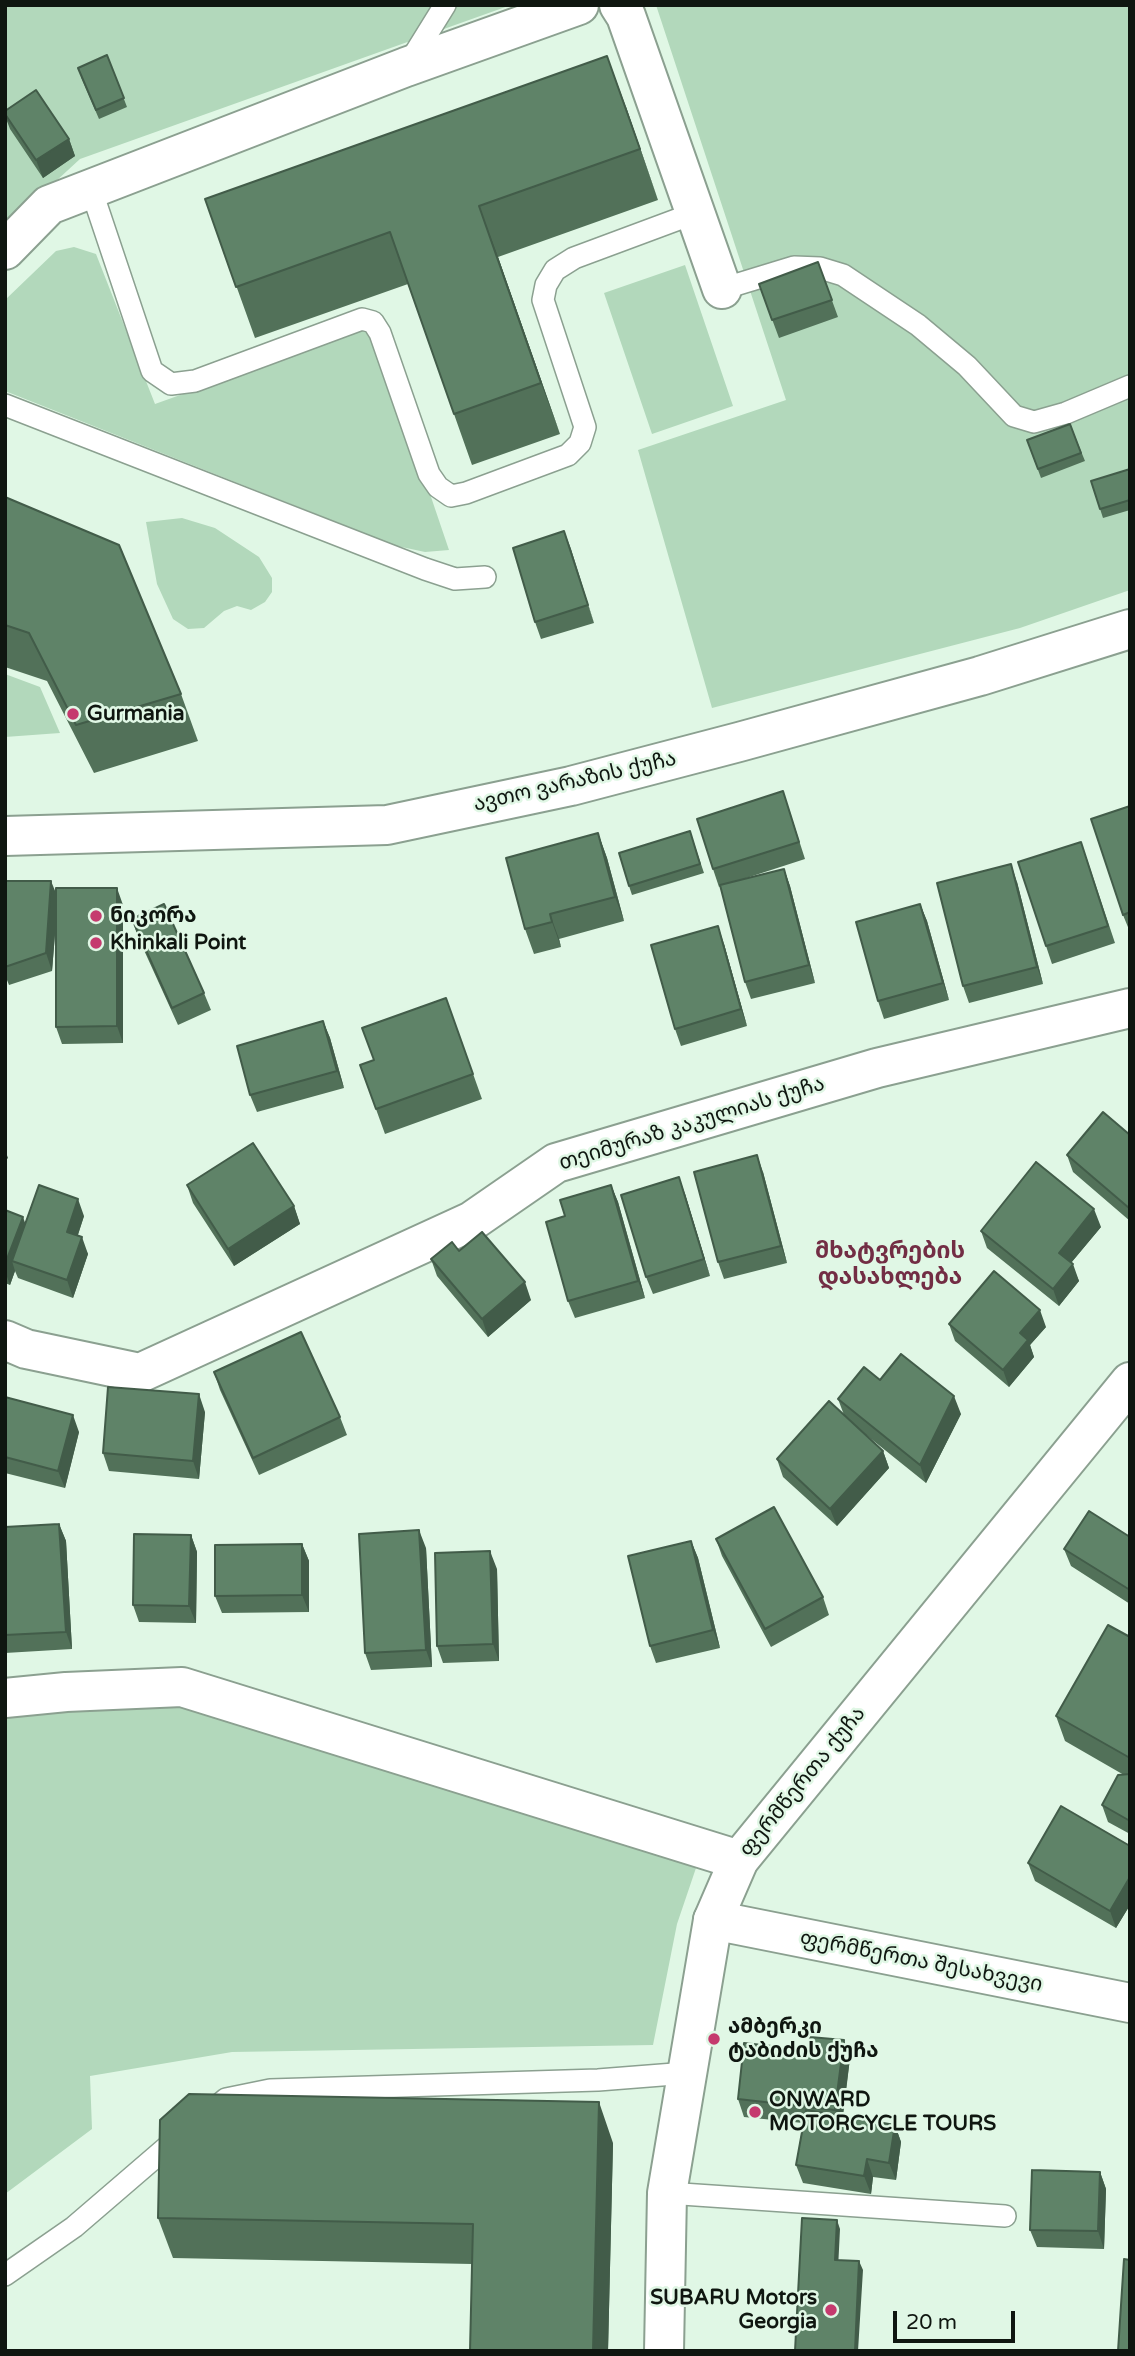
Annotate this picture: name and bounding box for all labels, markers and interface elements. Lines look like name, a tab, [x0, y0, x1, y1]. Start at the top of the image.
place label: Gurmania	[87, 701, 185, 727]
marker: Gurmania	[65, 706, 81, 722]
street label: ავთო ვარაზის ქუჩა	[471, 746, 679, 818]
place label: ნიკორა	[110, 903, 197, 929]
marker: ნიკორა	[88, 908, 104, 924]
place label: Khinkali Point	[110, 930, 246, 956]
marker: Khinkali Point	[88, 935, 104, 951]
street label: თეიმურაზ კაკულიას ქუჩა	[556, 1072, 828, 1176]
district label: მხატვრების დასახლება	[815, 1238, 965, 1292]
street label: ფერმწერთა ქუჩა	[735, 1702, 871, 1862]
street label: ფერმწერთა შესახვევი	[798, 1926, 1044, 1998]
place label: ამბერკი ტაბიძის ქუჩა	[728, 2014, 878, 2064]
marker: ამბერკი ტაბიძის ქუჩა	[706, 2031, 722, 2047]
place label: ONWARD MOTORCYCLE TOURS	[769, 2087, 996, 2137]
marker: ONWARD MOTORCYCLE TOURS	[747, 2104, 763, 2120]
place label: SUBARU Motors Georgia	[650, 2285, 817, 2335]
scale bar	[897, 2296, 1020, 2340]
marker: SUBARU Motors Georgia	[823, 2302, 839, 2318]
text: 20 m	[906, 2310, 957, 2335]

